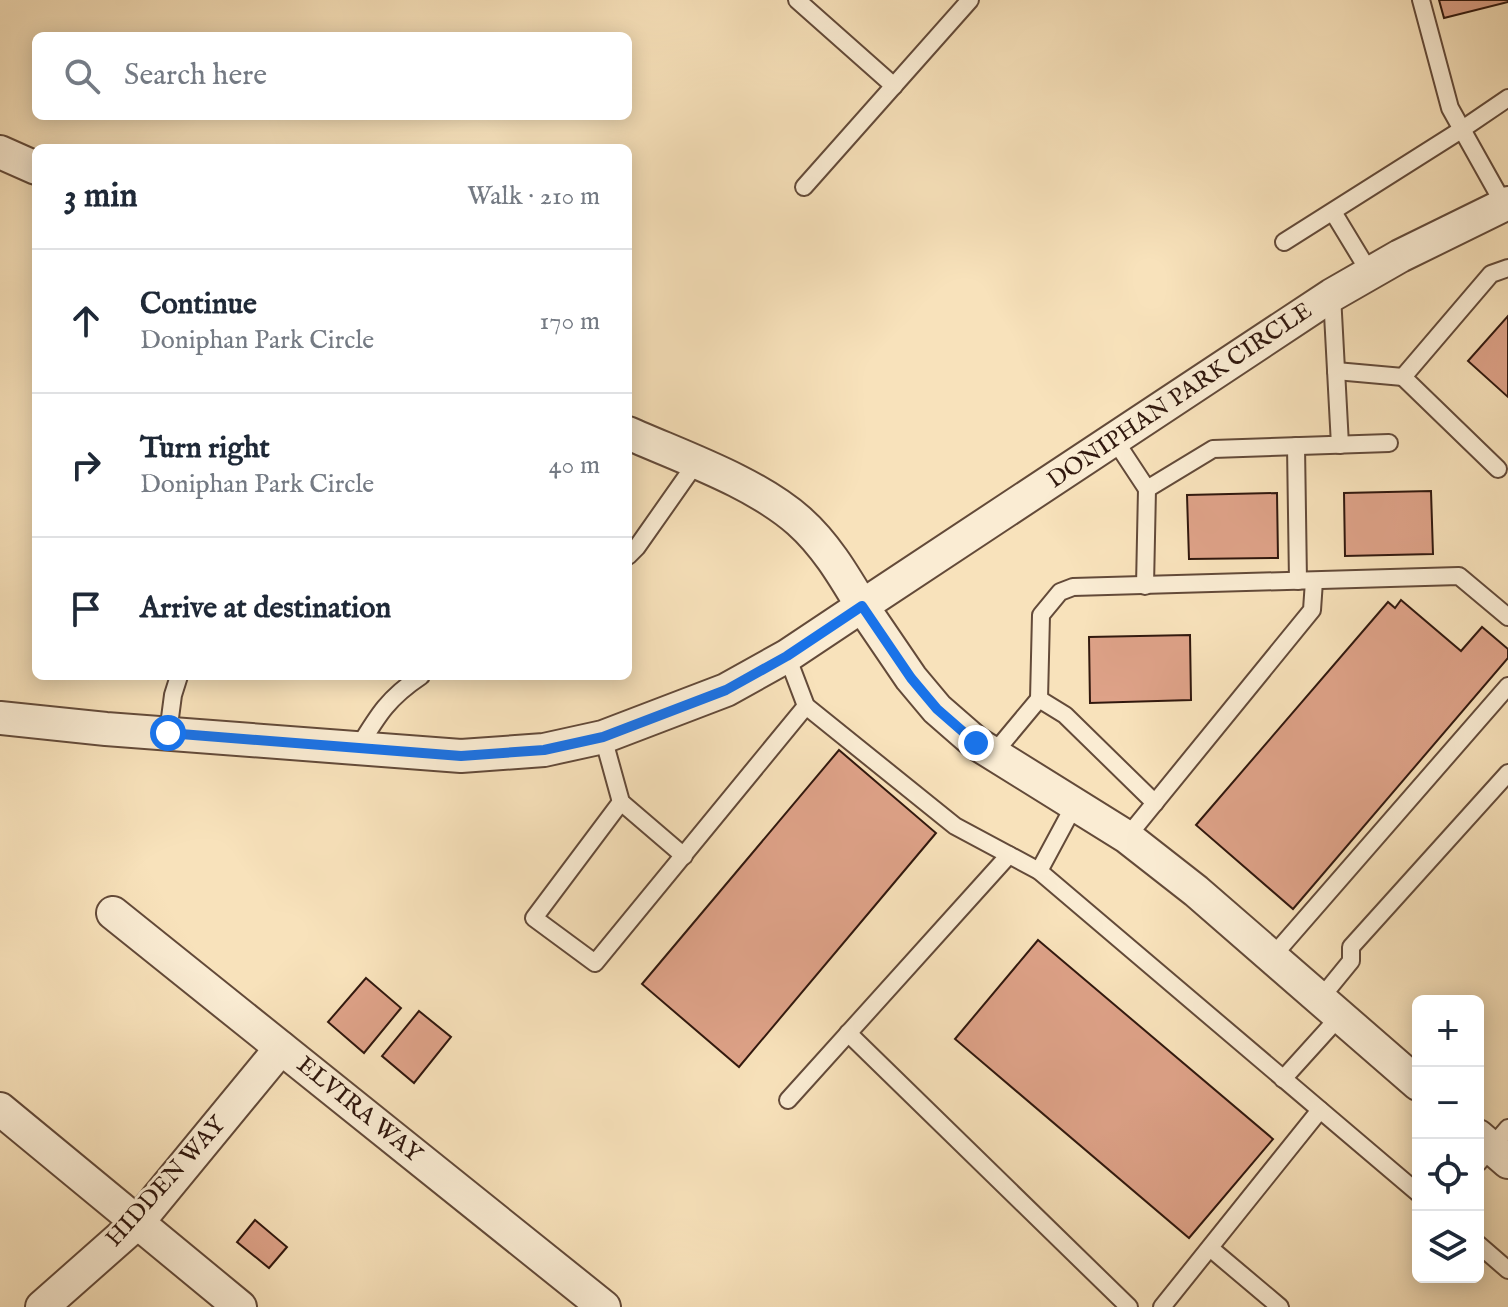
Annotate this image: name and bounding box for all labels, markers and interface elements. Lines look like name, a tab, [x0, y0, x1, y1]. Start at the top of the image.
search box	[32, 32, 632, 120]
icon: search	[60, 54, 104, 98]
text: Search here	[124, 57, 267, 95]
text: 3 min	[64, 175, 138, 218]
text: Walk · 210 m	[467, 180, 600, 213]
text: Continue	[140, 286, 257, 324]
street label: DONIPHAN PARK CIRCLE	[1042, 296, 1318, 496]
icon: ahead	[64, 299, 108, 343]
text: 170 m	[540, 305, 600, 338]
text: Doniphan Park Circle	[140, 324, 374, 357]
text: Turn right	[140, 430, 270, 468]
icon: right	[64, 443, 108, 487]
text: 40 m	[549, 449, 600, 482]
text: Doniphan Park Circle	[140, 468, 374, 501]
icon: arrive	[64, 587, 108, 631]
text: Arrive at destination	[140, 590, 391, 628]
route start	[150, 715, 186, 751]
route end	[958, 725, 994, 761]
map controls	[1412, 995, 1484, 1283]
button: +	[1412, 995, 1484, 1067]
street label: ELVIRA WAY	[290, 1050, 429, 1171]
button: −	[1412, 1067, 1484, 1139]
street label: HIDDEN WAY	[99, 1109, 234, 1254]
button: locate	[1412, 1139, 1484, 1211]
button: layers	[1412, 1211, 1484, 1283]

